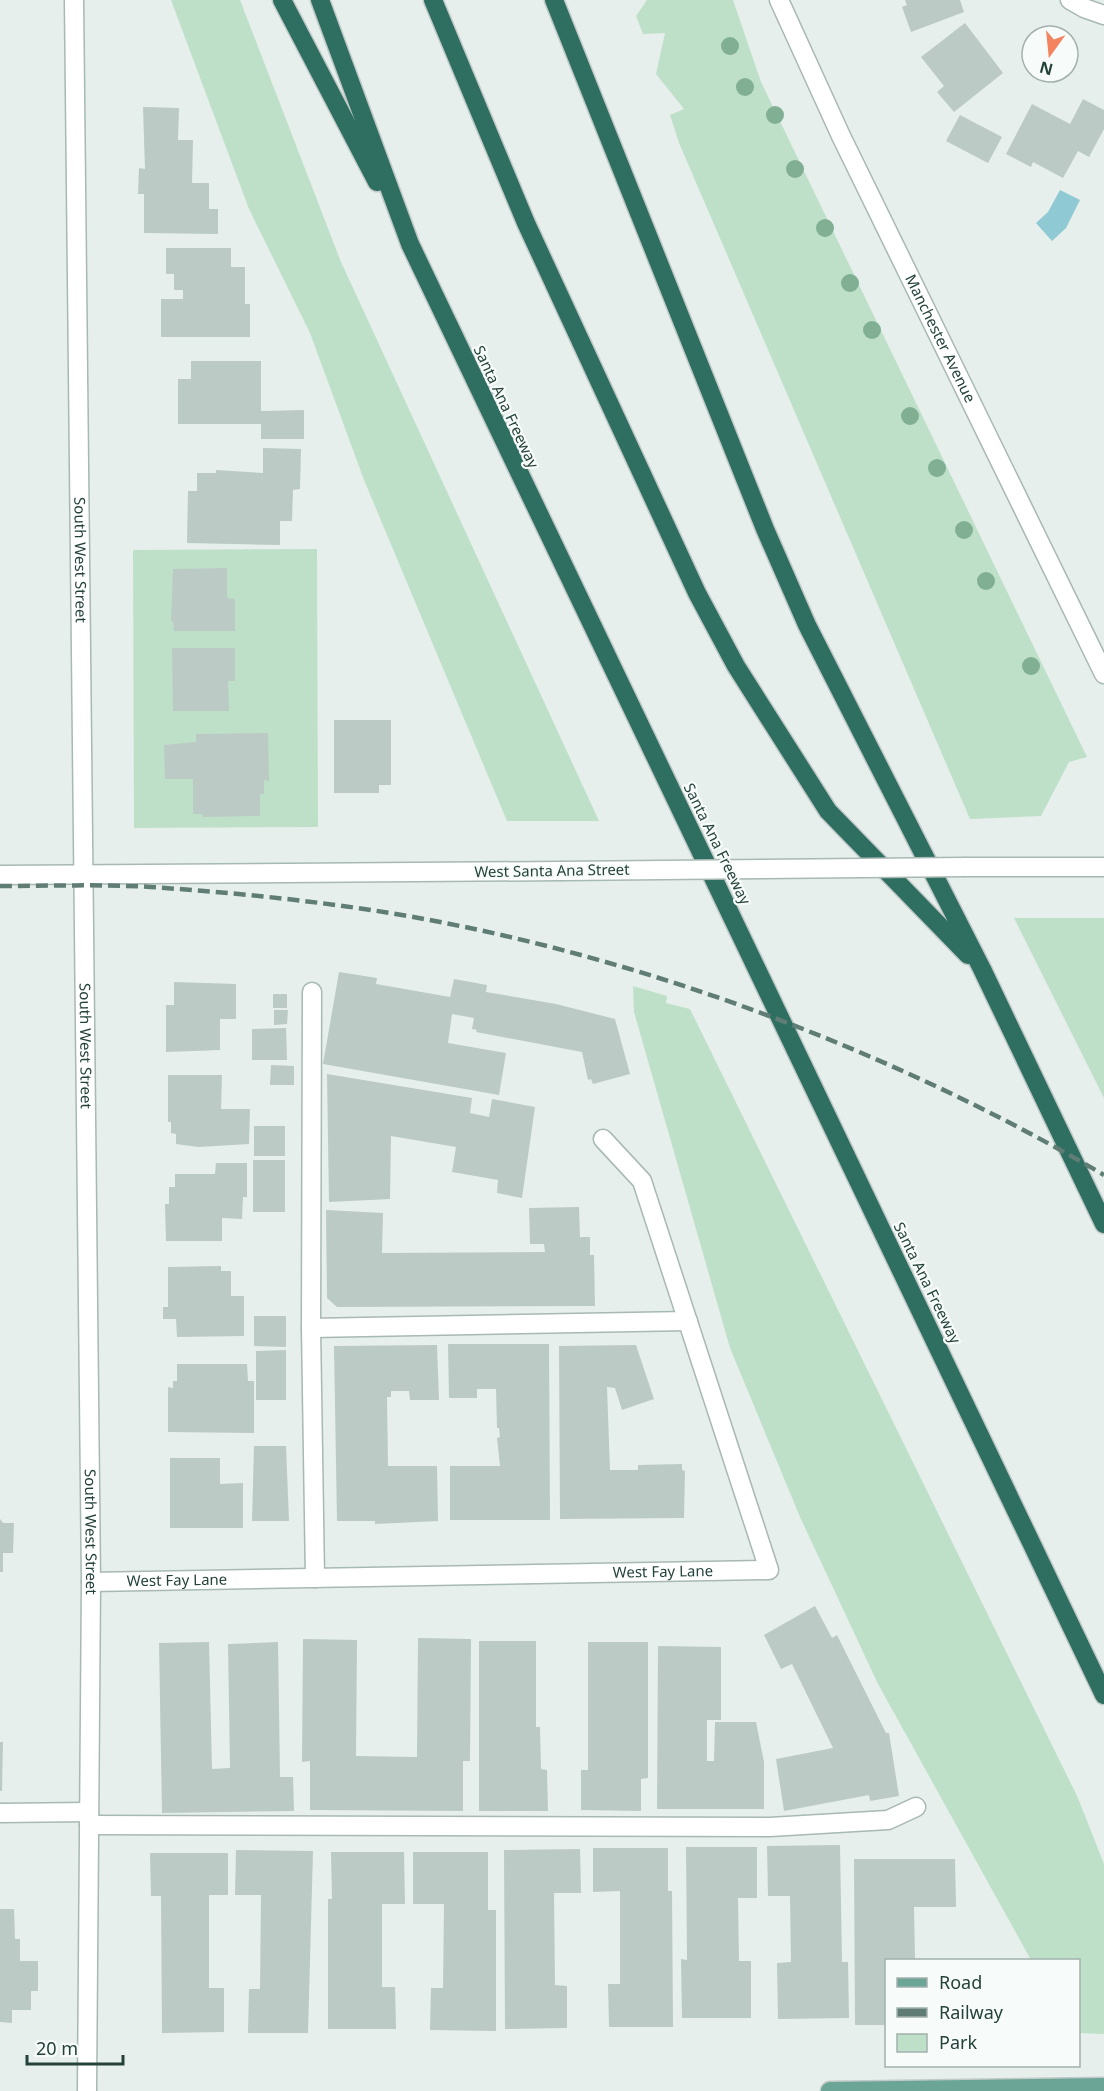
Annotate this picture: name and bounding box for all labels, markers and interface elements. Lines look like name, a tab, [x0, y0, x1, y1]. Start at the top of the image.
north arrow	[1020, 24, 1080, 84]
text: N	[1037, 56, 1055, 81]
street label: Manchester Avenue	[901, 271, 981, 406]
street label: Santa Ana Freeway	[470, 342, 544, 471]
street label: South West Street	[70, 497, 92, 624]
street label: Santa Ana Freeway	[680, 779, 756, 908]
street label: West Santa Ana Street	[474, 859, 630, 881]
street label: South West Street	[76, 983, 97, 1110]
street label: Santa Ana Freeway	[890, 1218, 966, 1347]
street label: South West Street	[81, 1469, 102, 1595]
street label: West Fay Lane	[612, 1560, 713, 1582]
street label: West Fay Lane	[127, 1569, 227, 1590]
legend	[885, 1959, 1080, 2067]
text: Road	[939, 1970, 982, 1994]
text: Railway	[939, 2000, 1004, 2024]
scale bar	[27, 2028, 123, 2066]
text: Park	[939, 2030, 977, 2054]
text: 20 m	[36, 2036, 78, 2060]

